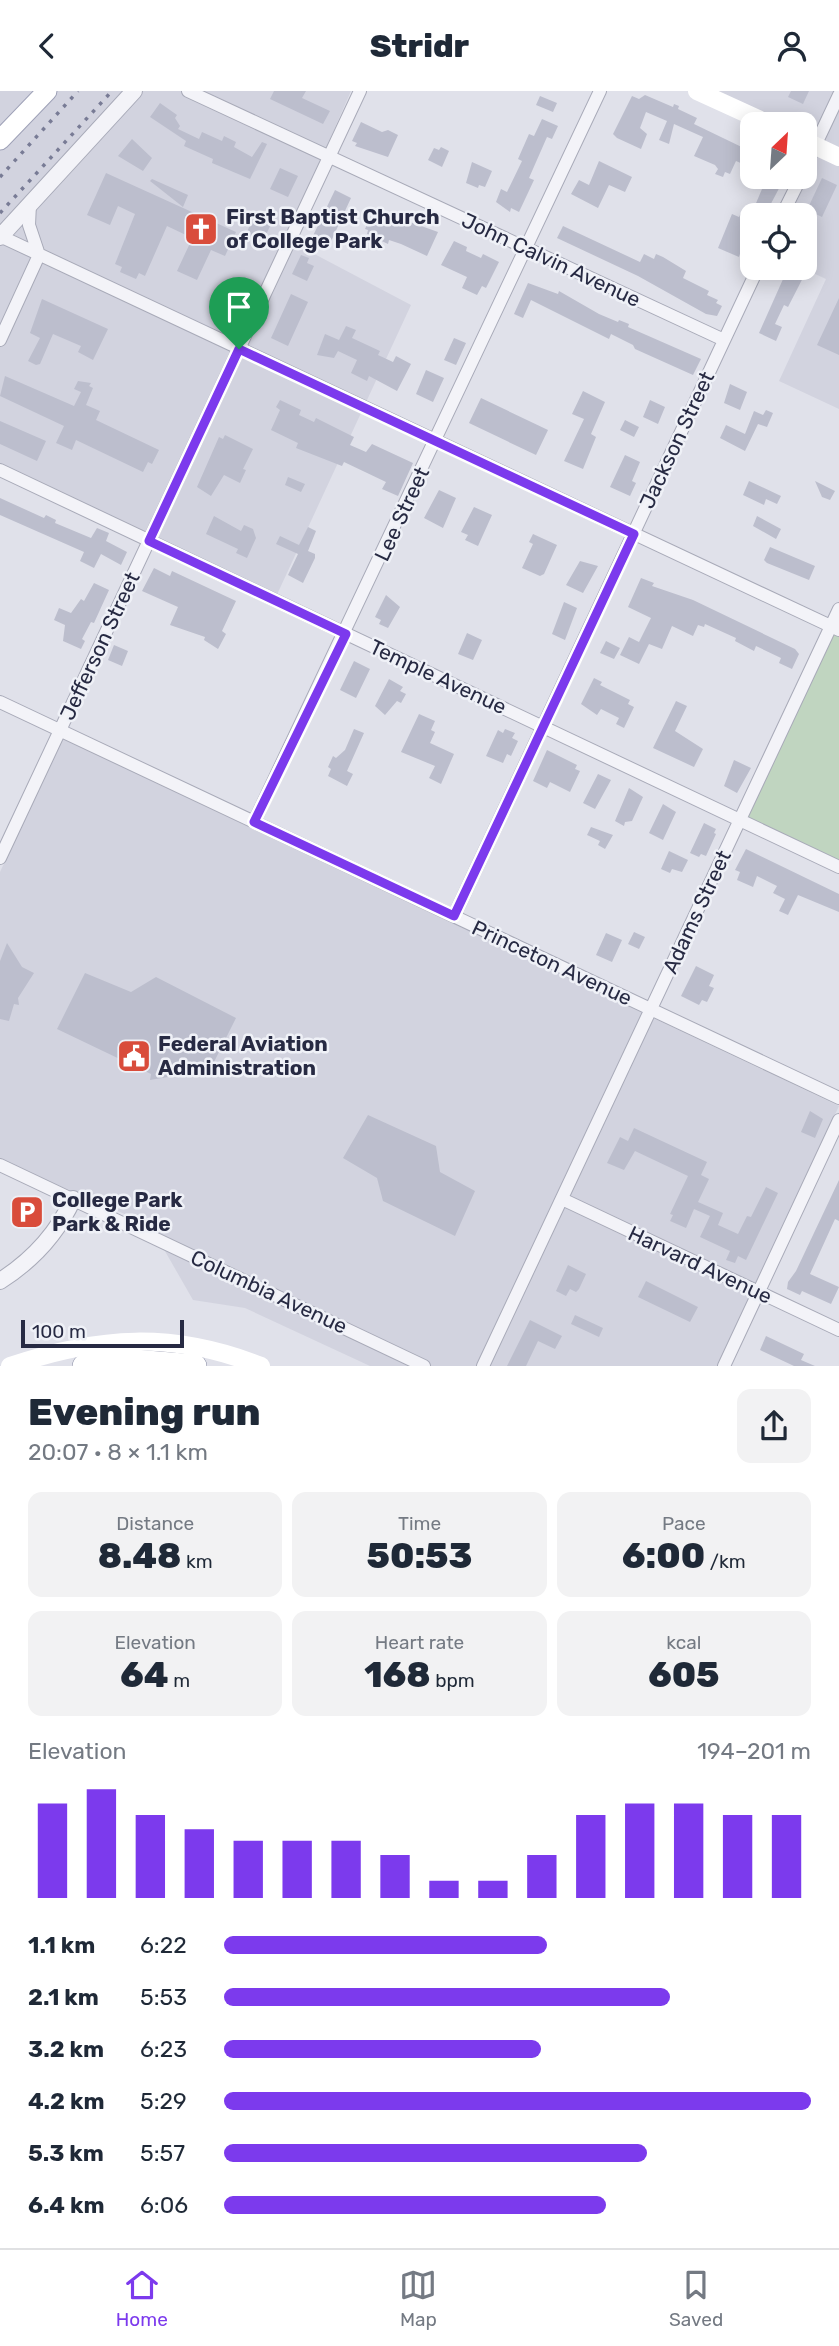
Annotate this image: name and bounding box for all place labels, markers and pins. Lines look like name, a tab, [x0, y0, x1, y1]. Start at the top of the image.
place label: First Baptist Church of College Park	[226, 204, 440, 253]
church icon: First Baptist Church of College Park	[182, 210, 220, 248]
pin	[209, 277, 269, 349]
place label: Federal Aviation Administration	[158, 1031, 328, 1080]
public building icon: Federal Aviation Administration	[115, 1037, 153, 1075]
place label: College Park Park & Ride	[52, 1187, 183, 1236]
parking icon: College Park Park & Ride	[8, 1193, 46, 1231]

